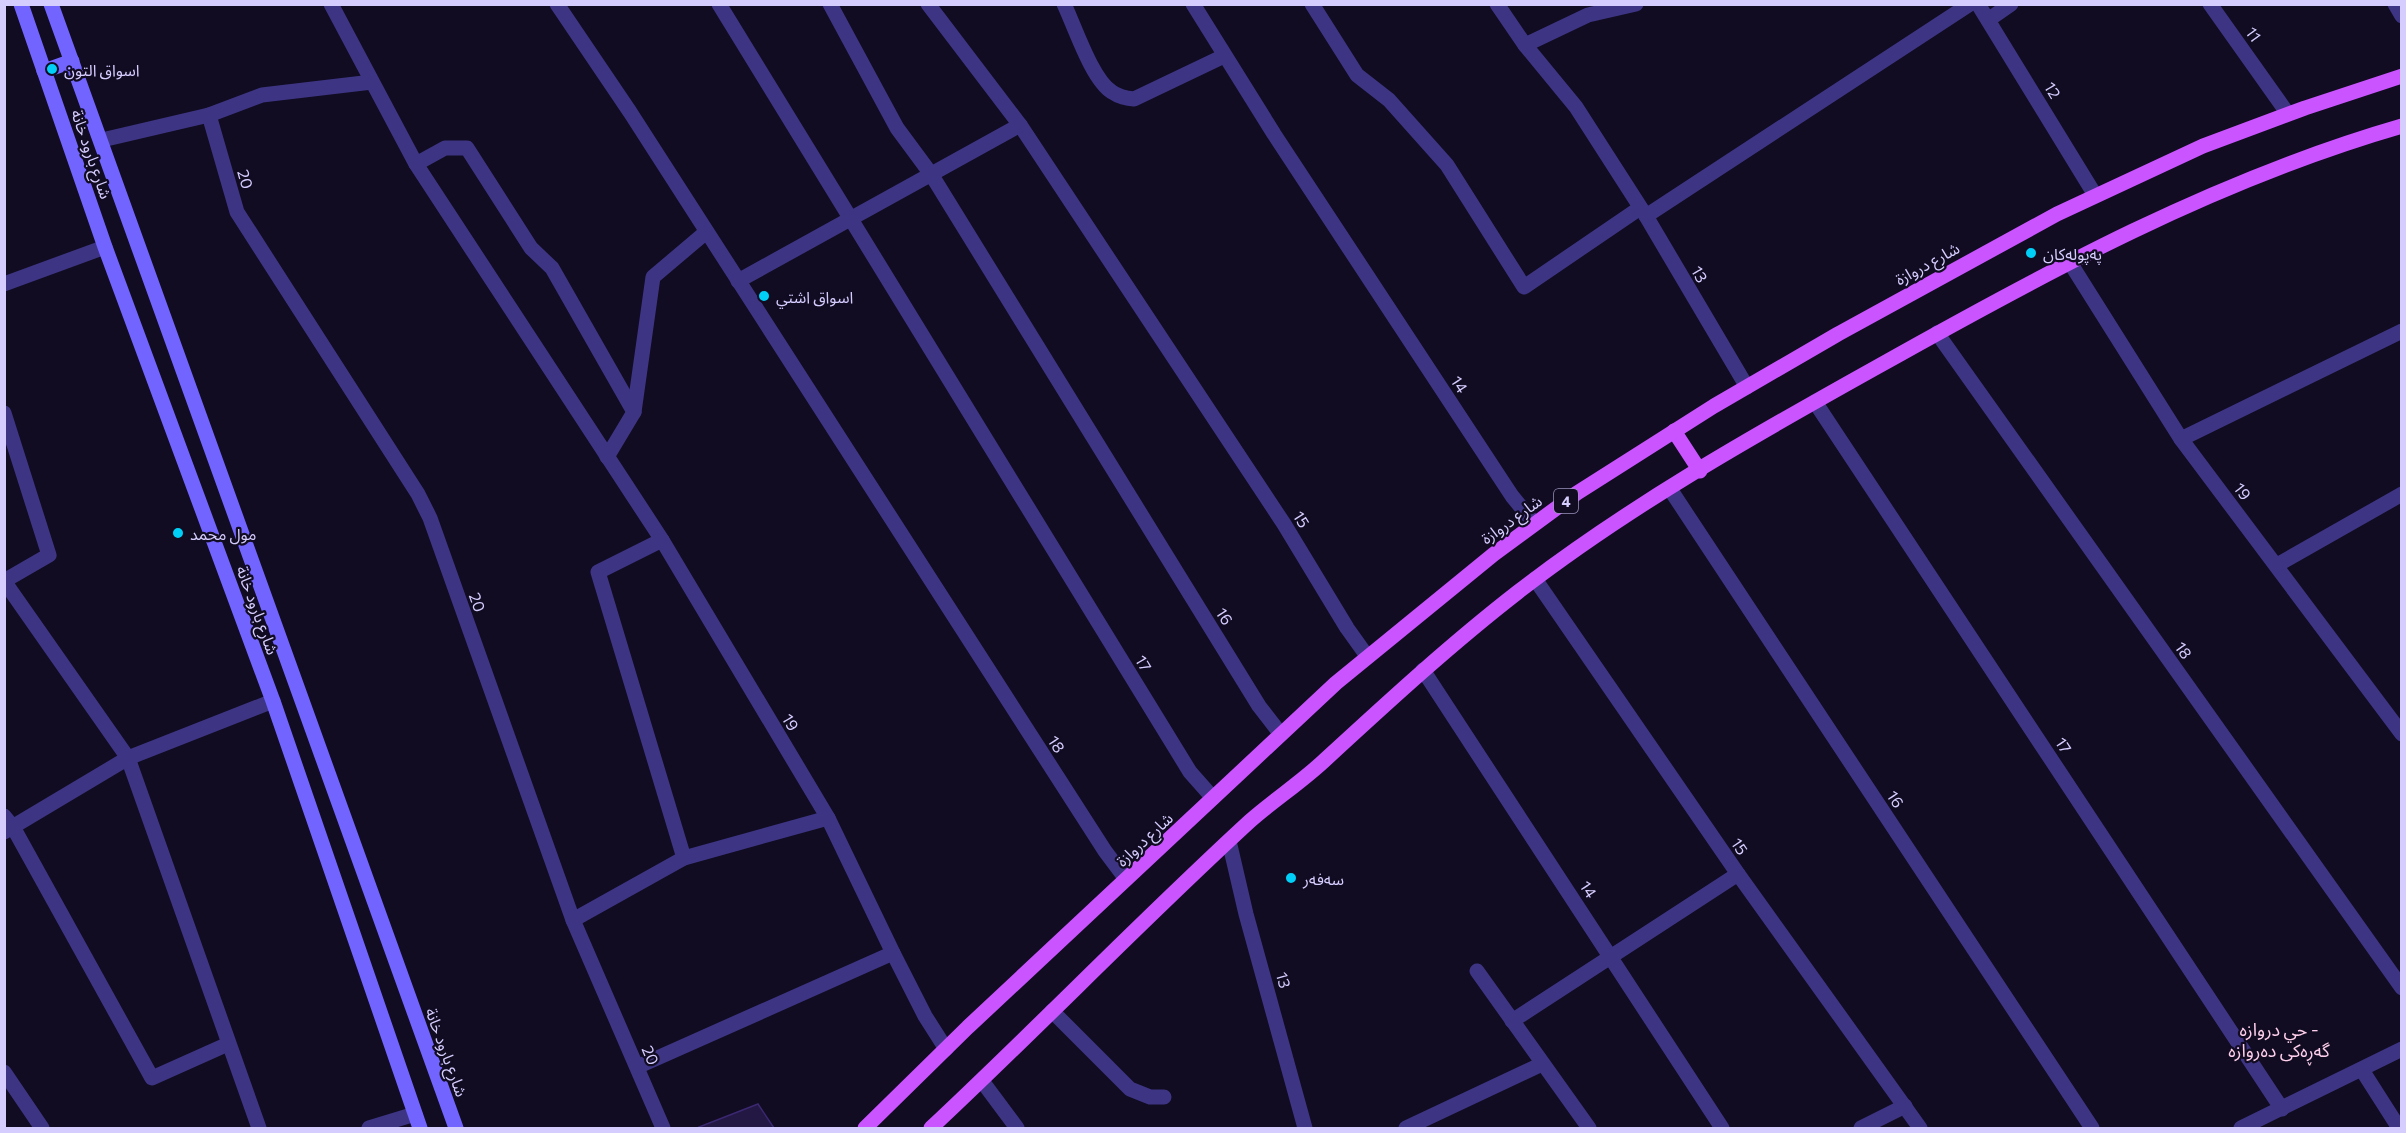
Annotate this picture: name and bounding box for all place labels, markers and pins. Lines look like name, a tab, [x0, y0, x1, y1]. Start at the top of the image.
place label: اسواق التون	[64, 60, 140, 80]
marker: اسواق التون	[45, 62, 59, 76]
place label: پەپولەکان	[2043, 244, 2102, 265]
marker: پەپولەکان	[2024, 246, 2038, 260]
place label: اسواق اشتي	[776, 287, 853, 309]
marker: اسواق اشتي	[757, 289, 771, 303]
place label: مول محمد	[190, 524, 257, 545]
marker: مول محمد	[171, 526, 185, 540]
place label: سەفەر	[1302, 869, 1344, 889]
marker: سەفەر	[1284, 871, 1298, 885]

